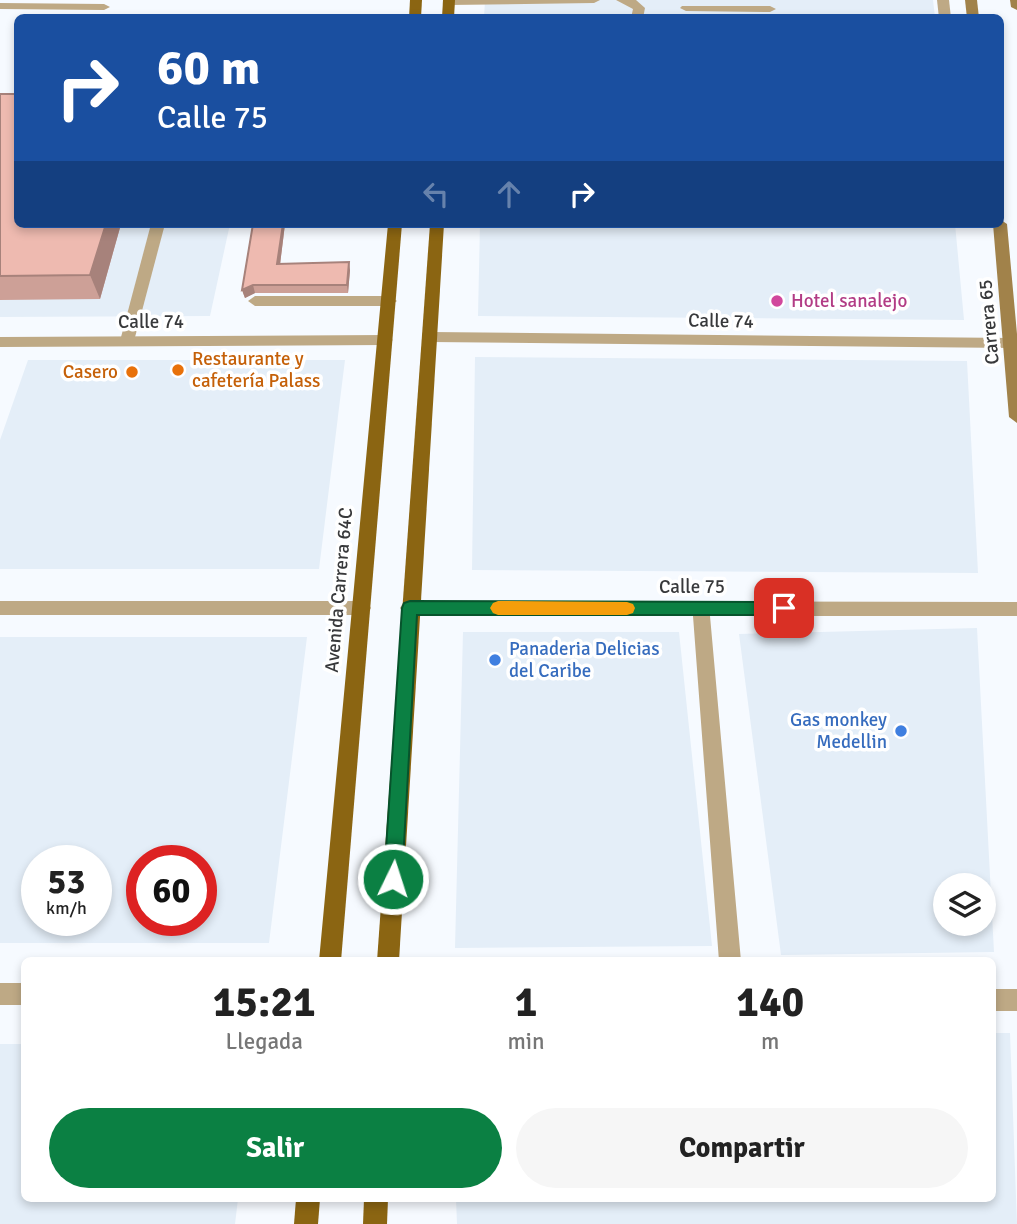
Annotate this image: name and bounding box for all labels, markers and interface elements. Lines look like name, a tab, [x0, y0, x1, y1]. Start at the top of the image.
text: 60 m	[157, 38, 260, 98]
icon: right	[42, 42, 133, 133]
text: Calle 75	[157, 98, 268, 137]
icon: left	[417, 175, 455, 213]
icon: ahead	[490, 175, 528, 213]
icon: right	[563, 175, 601, 213]
street label: Carrera 65	[973, 278, 1005, 366]
place label: Hotel sanalejo	[791, 289, 907, 313]
marker: Hotel sanalejo	[769, 293, 785, 309]
street label: Calle 74	[688, 308, 754, 334]
street label: Calle 74	[118, 310, 184, 334]
place label: Restaurante y cafetería Palass	[192, 347, 320, 393]
place label: Casero	[63, 360, 118, 384]
marker: Restaurante y cafetería Palass	[170, 362, 186, 378]
marker: Casero	[124, 364, 140, 380]
street label: Avenida Carrera 64C	[320, 507, 358, 673]
street label: Calle 75	[659, 575, 725, 599]
pin	[754, 578, 814, 638]
icon: arrive	[765, 589, 803, 627]
place label: Panaderia Delicias del Caribe	[509, 637, 659, 683]
marker: Panaderia Delicias del Caribe	[487, 652, 503, 668]
place label: Gas monkey Medellin	[790, 708, 887, 754]
marker: Gas monkey Medellin	[893, 723, 909, 739]
position arrow	[356, 842, 430, 916]
speed limit sign: 60	[126, 845, 217, 936]
text: 53	[48, 860, 85, 903]
map controls	[933, 873, 996, 936]
button: layers	[933, 873, 996, 936]
text: km/h	[46, 897, 87, 919]
text: 15:21	[213, 977, 316, 1028]
text: 1	[515, 977, 537, 1028]
text: 140	[736, 977, 804, 1028]
text: Llegada	[226, 1027, 303, 1056]
text: min	[507, 1027, 545, 1056]
text: m	[761, 1027, 779, 1056]
button: Salir	[49, 1108, 502, 1188]
button: Compartir	[516, 1108, 968, 1188]

